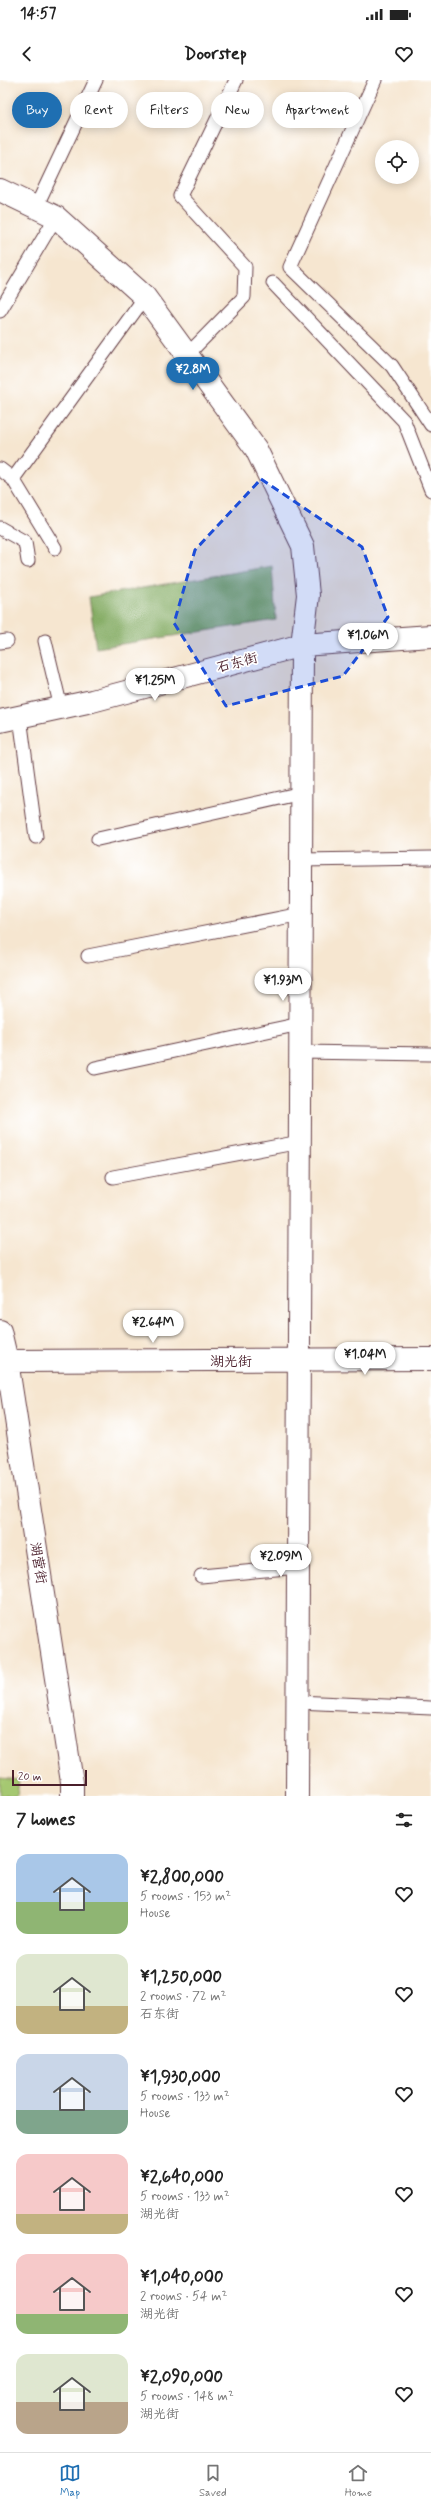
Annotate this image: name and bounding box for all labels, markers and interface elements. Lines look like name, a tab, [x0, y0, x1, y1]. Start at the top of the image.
text: 14:57	[20, 4, 56, 24]
text: Doorstep	[184, 42, 247, 66]
icon: back	[16, 43, 38, 65]
icon: heart	[393, 43, 415, 65]
chip: Buy	[12, 92, 62, 128]
chip: Rent	[70, 92, 128, 128]
chip: Filters	[136, 92, 203, 128]
chip: New	[211, 92, 264, 128]
chip: Apartment	[272, 92, 363, 128]
map controls	[375, 140, 419, 184]
button: locate	[375, 140, 419, 184]
pin: ¥2.8M	[165, 357, 221, 391]
text: ¥2.8M	[175, 361, 211, 378]
pin: ¥1.06M	[335, 623, 401, 657]
text: ¥1.06M	[347, 627, 389, 644]
street label: 石东街	[215, 649, 260, 677]
pin: ¥1.25M	[122, 668, 188, 702]
text: ¥1.25M	[135, 672, 175, 689]
pin: ¥1.93M	[250, 968, 316, 1002]
text: ¥1.93M	[263, 972, 303, 989]
pin: ¥2.64M	[120, 1310, 186, 1344]
text: ¥2.64M	[132, 1314, 174, 1331]
pin: ¥1.04M	[332, 1342, 398, 1376]
text: ¥1.04M	[344, 1346, 386, 1363]
street label: 湖光街	[210, 1353, 252, 1371]
street label: 湖营街	[26, 1541, 50, 1585]
pin: ¥2.09M	[248, 1544, 314, 1578]
text: ¥2.09M	[260, 1548, 303, 1565]
scale bar	[12, 1768, 87, 1787]
text: 20 m	[18, 1770, 41, 1784]
text: 7 homes	[16, 1809, 75, 1831]
icon: filters	[393, 1809, 415, 1831]
text: ¥2,800,000	[140, 1866, 224, 1888]
icon: home	[48, 1870, 96, 1918]
icon: heart	[393, 1883, 415, 1905]
text: 5 rooms · 153 m²	[140, 1888, 231, 1905]
text: House	[140, 1905, 171, 1922]
text: ¥1,250,000	[140, 1966, 222, 1988]
icon: home	[48, 1970, 96, 2018]
icon: heart	[393, 1983, 415, 2005]
text: 2 rooms · 72 m²	[140, 1988, 226, 2005]
text: 石东街	[140, 2006, 179, 2023]
text: ¥1,930,000	[140, 2066, 221, 2088]
icon: home	[48, 2070, 96, 2118]
icon: heart	[393, 2083, 415, 2105]
text: 5 rooms · 133 m²	[140, 2088, 230, 2105]
text: House	[140, 2105, 171, 2122]
text: ¥2,640,000	[140, 2166, 224, 2188]
icon: home	[48, 2170, 96, 2218]
icon: heart	[393, 2183, 415, 2205]
text: 5 rooms · 133 m²	[140, 2188, 230, 2205]
text: 湖光街	[140, 2206, 179, 2223]
text: ¥1,040,000	[140, 2266, 223, 2288]
icon: home	[48, 2270, 96, 2318]
icon: heart	[393, 2283, 415, 2305]
text: 2 rooms · 54 m²	[140, 2288, 227, 2305]
text: 湖光街	[140, 2306, 179, 2323]
text: ¥2,090,000	[140, 2366, 223, 2388]
icon: home	[48, 2370, 96, 2418]
icon: heart	[393, 2383, 415, 2405]
text: 5 rooms · 148 m²	[140, 2388, 234, 2405]
text: 湖光街	[140, 2406, 179, 2423]
tab: Map	[59, 2462, 81, 2500]
tab: Saved	[199, 2462, 227, 2500]
tab: Home	[345, 2462, 372, 2500]

